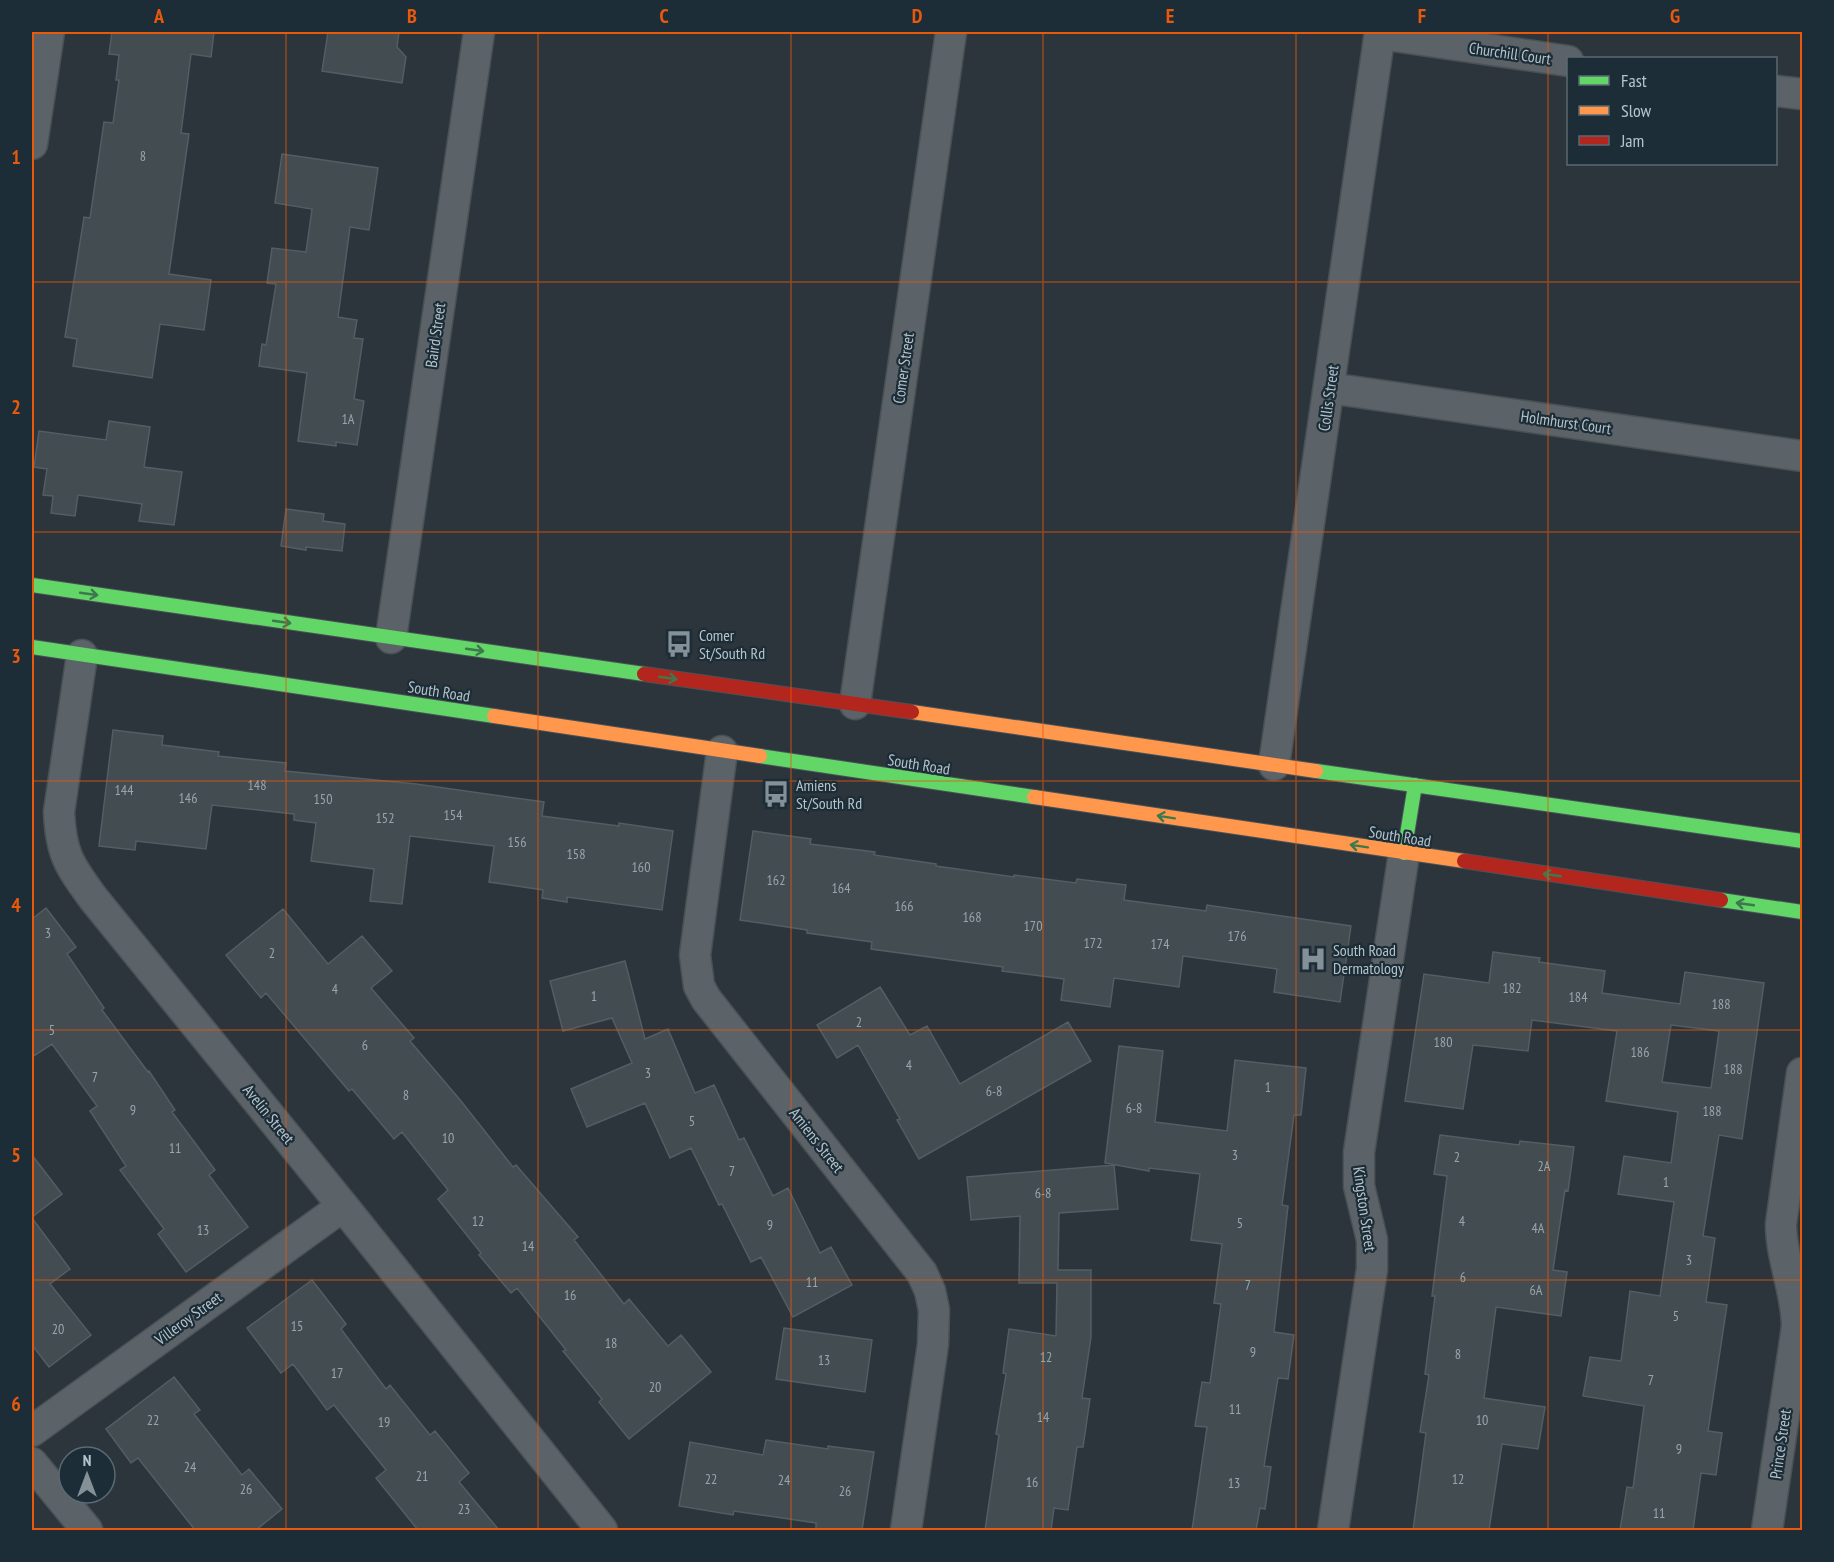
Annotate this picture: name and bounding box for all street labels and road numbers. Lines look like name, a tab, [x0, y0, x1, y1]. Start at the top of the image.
street label: Churchill Court	[1468, 37, 1553, 69]
street label: Baird Street	[421, 301, 450, 369]
street label: Comer Street	[888, 331, 918, 405]
street label: Collis Street	[1313, 363, 1343, 432]
street label: Holmhurst Court	[1519, 406, 1613, 438]
street label: South Road	[406, 676, 472, 706]
street label: South Road	[886, 749, 952, 779]
street label: South Road	[1367, 821, 1433, 851]
street label: Avelin Street	[239, 1080, 299, 1148]
street label: Amiens Street	[785, 1103, 849, 1177]
street label: Kingston Street	[1349, 1165, 1381, 1253]
street label: Villeroy Street	[150, 1287, 226, 1350]
street label: Prince Street	[1765, 1407, 1795, 1480]

